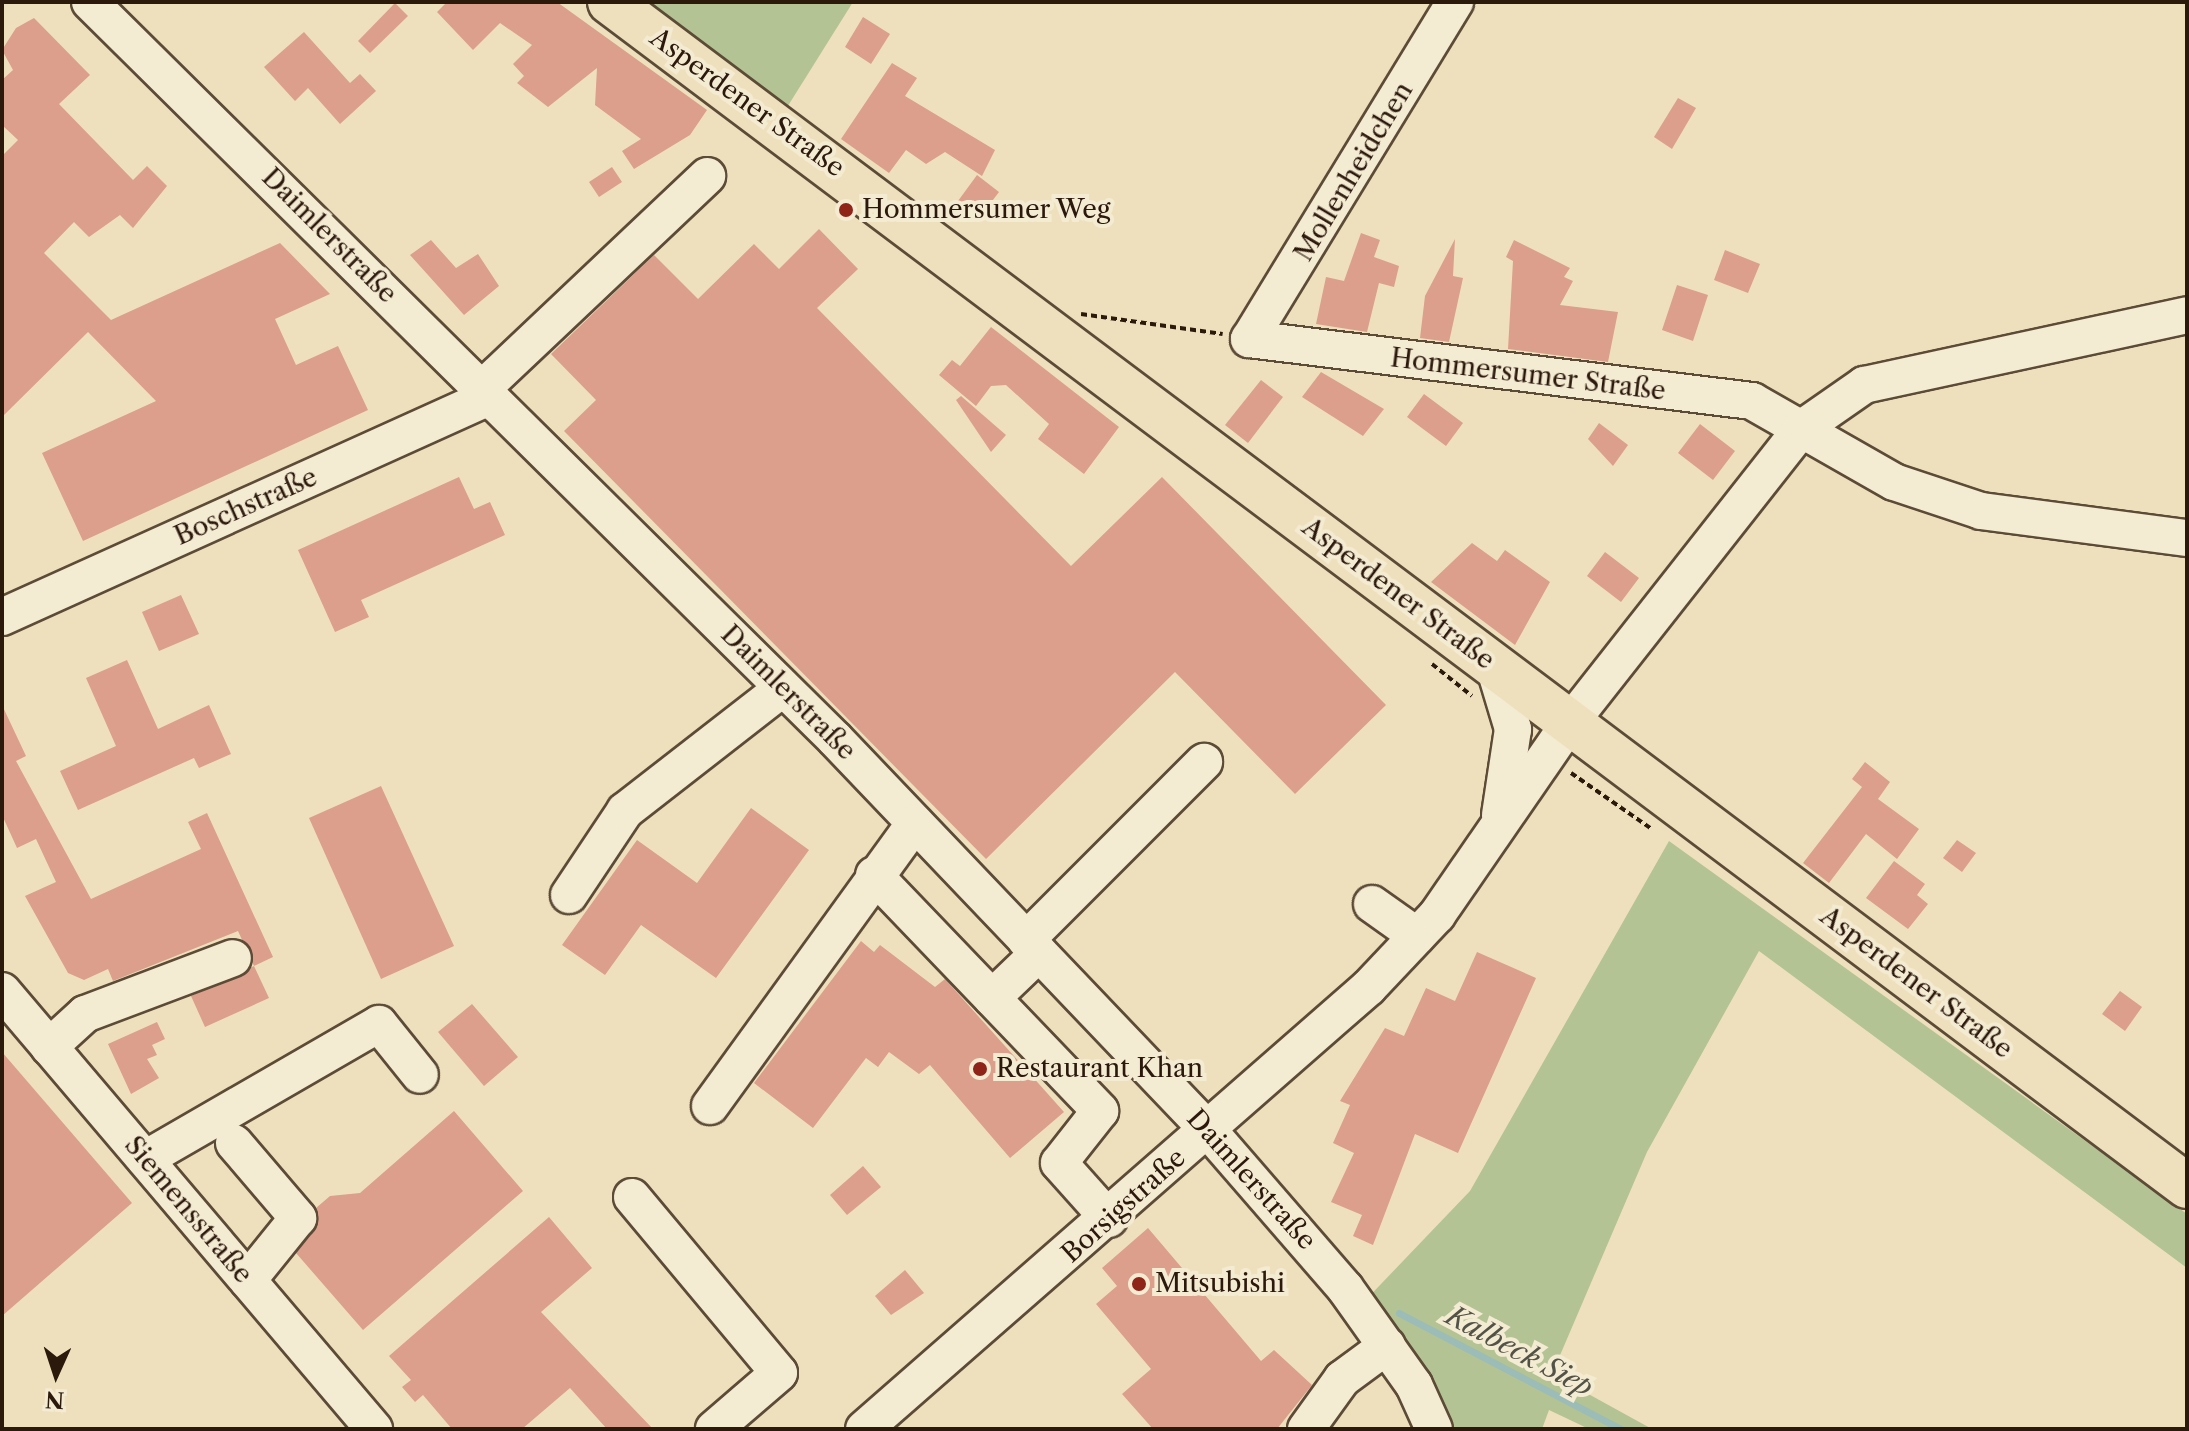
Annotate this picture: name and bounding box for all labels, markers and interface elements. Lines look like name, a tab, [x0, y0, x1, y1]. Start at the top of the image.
street label: Asperdener Straße	[644, 22, 850, 184]
street label: Mollenheidchen	[1288, 77, 1420, 267]
street label: Daimlerstraße	[255, 162, 403, 310]
place label: Hommersumer Weg	[862, 194, 1112, 226]
marker: Hommersumer Weg	[837, 201, 855, 219]
street label: Hommersumer Straße	[1388, 343, 1668, 407]
street label: Boschstraße	[170, 462, 322, 552]
street label: Asperdener Straße	[1296, 511, 1500, 677]
street label: Daimlerstraße	[714, 619, 862, 767]
street label: Asperdener Straße	[1814, 900, 2018, 1066]
place label: Restaurant Khan	[996, 1053, 1203, 1085]
marker: Restaurant Khan	[971, 1060, 989, 1078]
street label: Daimlerstraße	[1180, 1104, 1322, 1256]
street label: Siemensstraße	[118, 1130, 258, 1290]
street label: Borsigstraße	[1056, 1142, 1192, 1270]
place label: Mitsubishi	[1155, 1268, 1285, 1300]
marker: Mitsubishi	[1130, 1275, 1148, 1293]
water label: Kalbeck Siep	[1441, 1298, 1599, 1404]
north arrow	[16, 1335, 96, 1415]
text: N	[44, 1385, 65, 1413]

